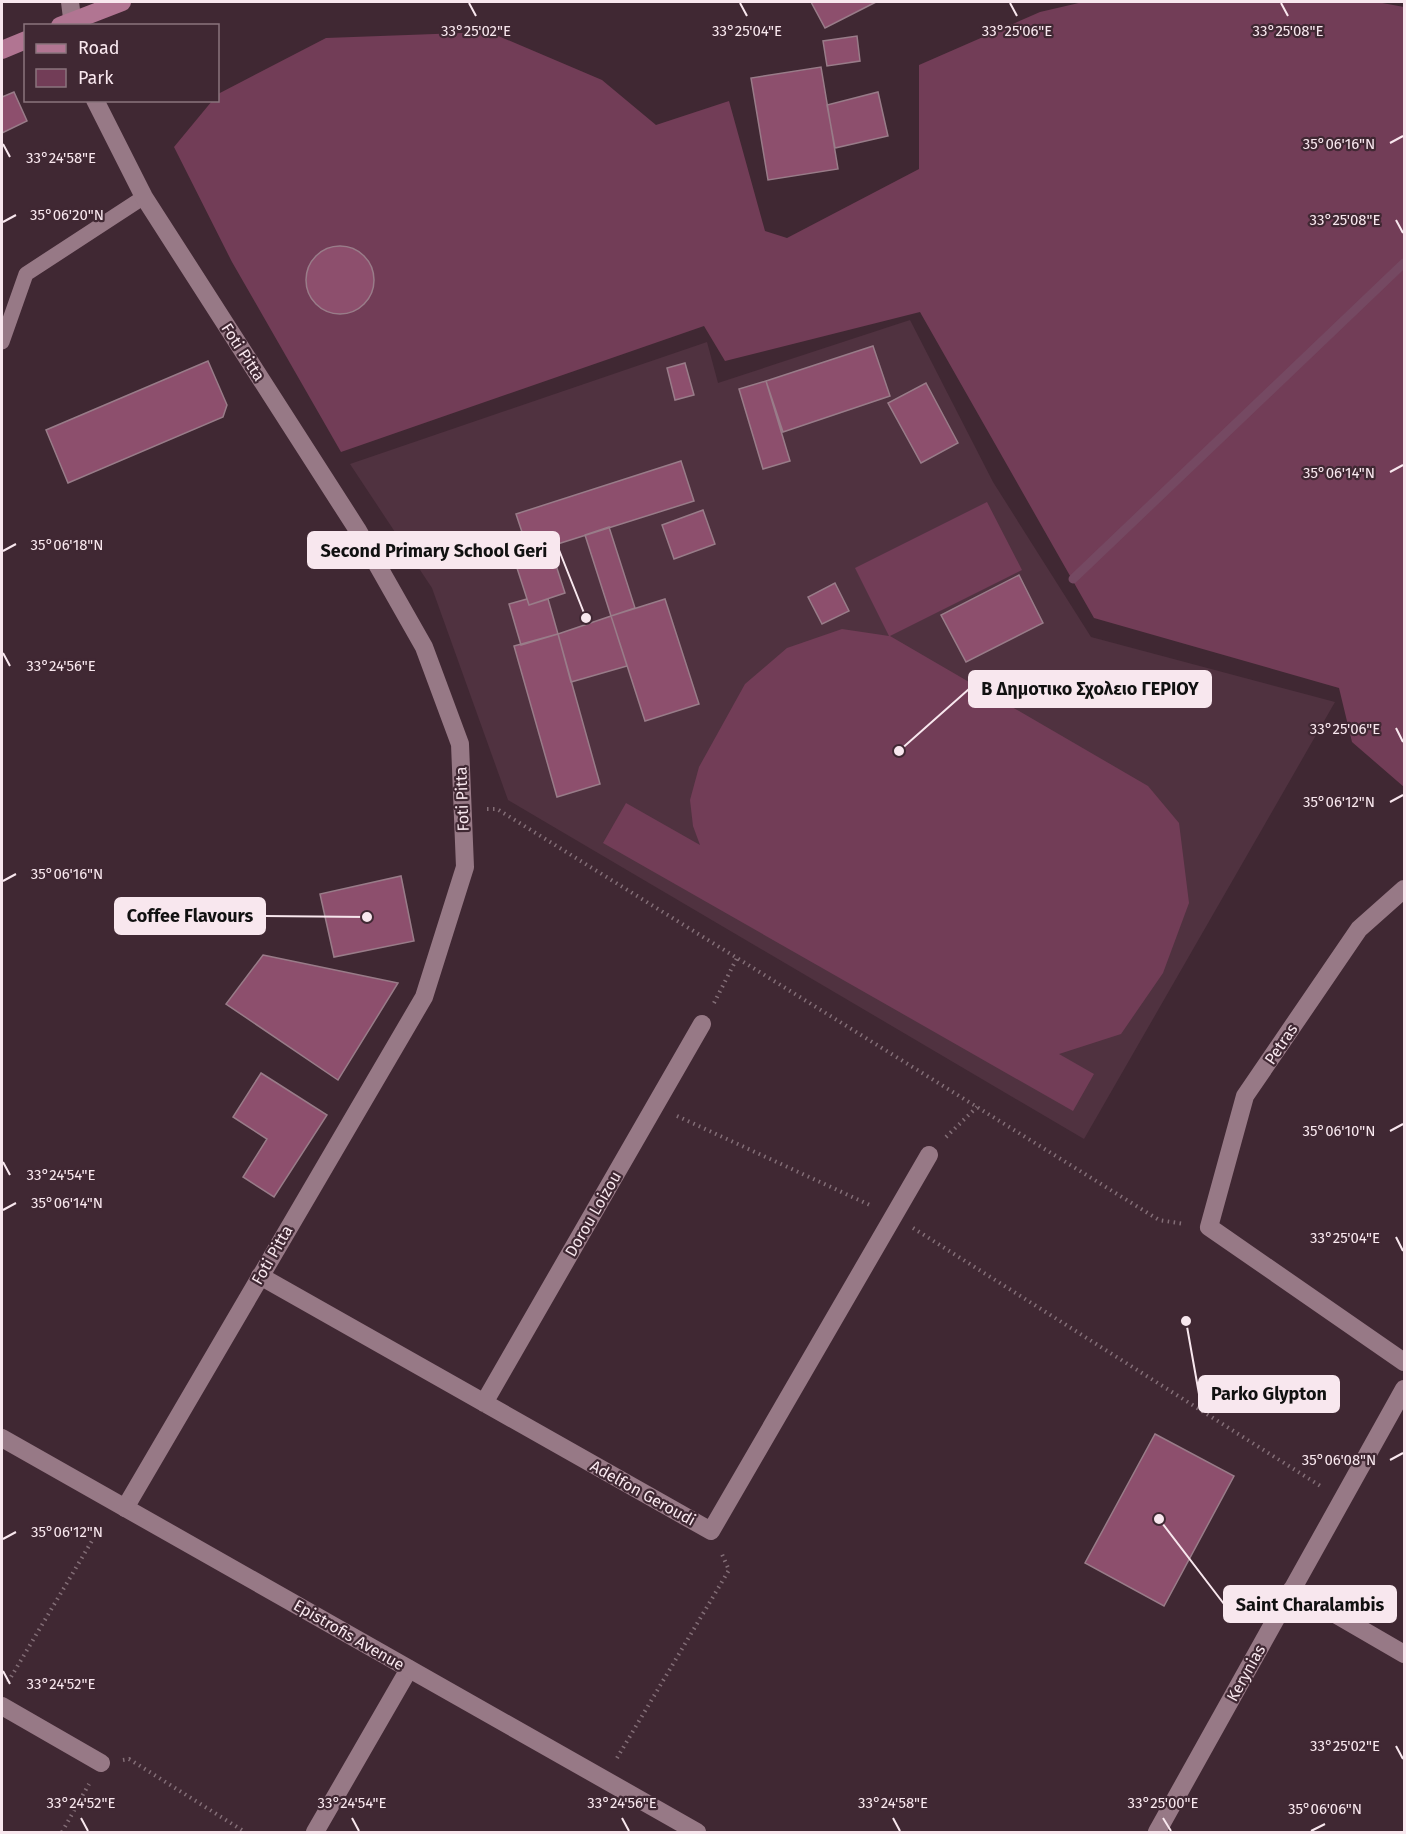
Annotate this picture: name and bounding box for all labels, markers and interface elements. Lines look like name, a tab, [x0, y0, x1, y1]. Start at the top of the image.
text: 33°25'02"E	[441, 22, 511, 40]
text: 33°25'04"E	[712, 22, 782, 40]
text: 33°25'06"E	[982, 22, 1052, 40]
text: 33°25'08"E	[1253, 22, 1323, 40]
legend	[24, 24, 219, 102]
text: Road	[78, 37, 120, 59]
text: Park	[78, 67, 114, 89]
text: 35°06'16"N	[1303, 135, 1375, 153]
text: 33°24'58"E	[26, 149, 96, 167]
text: 35°06'20"N	[30, 206, 104, 224]
text: 33°25'08"E	[1310, 211, 1380, 229]
street label: Foti Pitta	[217, 320, 269, 384]
text: 35°06'14"N	[1303, 464, 1375, 482]
callout: Second Primary School Geri	[308, 532, 559, 568]
text: 35°06'18"N	[31, 536, 103, 554]
text: Second Primary School Geri	[321, 540, 547, 562]
text: 33°24'56"E	[26, 657, 96, 675]
callout: Β Δημοτικο Σχολειο ΓΕΡΙΟΥ	[969, 671, 1211, 707]
text: Β Δημοτικο Σχολειο ΓΕΡΙΟΥ	[981, 678, 1199, 700]
text: 33°25'06"E	[1310, 720, 1380, 738]
street label: Foti Pitta	[451, 766, 473, 832]
text: 35°06'12"N	[1303, 793, 1375, 811]
text: 35°06'16"N	[31, 865, 103, 883]
callout: Coffee Flavours	[115, 898, 265, 934]
text: Coffee Flavours	[127, 905, 253, 927]
street label: Petras	[1261, 1020, 1301, 1068]
text: 35°06'10"N	[1303, 1122, 1376, 1140]
text: 33°24'54"E	[26, 1166, 96, 1184]
street label: Dorou Loizou	[561, 1168, 625, 1260]
text: 35°06'14"N	[31, 1194, 103, 1212]
street label: Foti Pitta	[247, 1222, 297, 1288]
text: 33°25'04"E	[1310, 1229, 1380, 1247]
callout: Parko Glypton	[1199, 1376, 1339, 1412]
text: Parko Glypton	[1211, 1383, 1327, 1405]
text: 35°06'08"N	[1302, 1451, 1376, 1469]
street label: Adelfon Geroudi	[587, 1456, 699, 1530]
text: 35°06'12"N	[31, 1523, 103, 1541]
callout: Saint Charalambis	[1224, 1586, 1396, 1622]
text: Saint Charalambis	[1236, 1594, 1384, 1616]
street label: Epistrofis Avenue	[290, 1596, 408, 1674]
street label: Kerynias	[1223, 1641, 1269, 1705]
text: 33°24'52"E	[26, 1675, 96, 1693]
text: 33°25'02"E	[1310, 1737, 1380, 1755]
text: 33°24'52"E	[46, 1794, 116, 1812]
text: 33°24'54"E	[317, 1794, 387, 1812]
text: 33°24'56"E	[587, 1794, 657, 1812]
text: 33°24'58"E	[858, 1794, 928, 1812]
text: 33°25'00"E	[1127, 1794, 1199, 1812]
text: 35°06'06"N	[1288, 1800, 1362, 1818]

